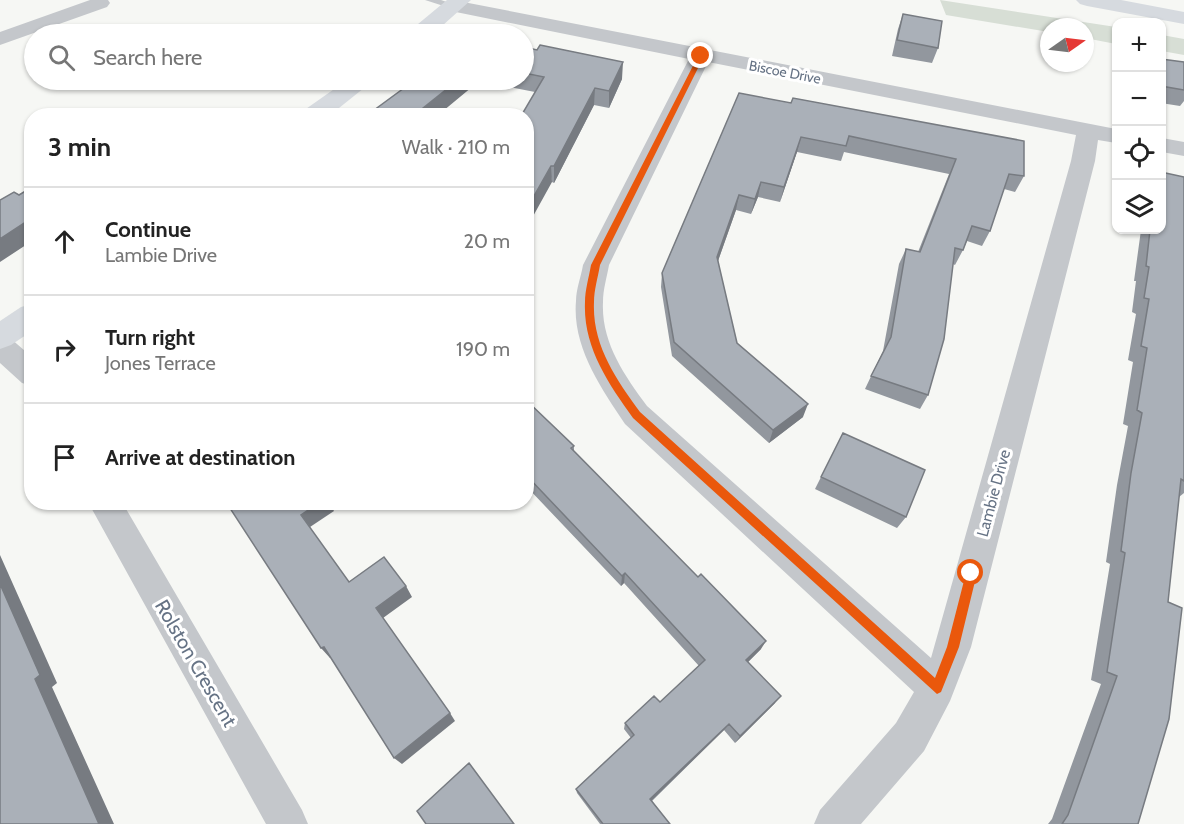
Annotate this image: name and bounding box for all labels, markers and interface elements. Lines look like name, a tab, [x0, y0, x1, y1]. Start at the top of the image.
north arrow	[1040, 18, 1094, 72]
map controls	[1112, 18, 1166, 234]
button: +	[1112, 18, 1166, 72]
search box	[24, 24, 534, 90]
icon: search	[45, 41, 78, 74]
route end	[687, 42, 713, 68]
text: Search here	[93, 44, 202, 71]
street label: Biscoe Drive	[748, 56, 822, 88]
button: −	[1112, 72, 1166, 126]
button: locate	[1112, 126, 1166, 180]
text: 3 min	[48, 131, 111, 163]
text: Walk · 210 m	[402, 135, 510, 159]
button: layers	[1112, 180, 1166, 234]
text: Continue	[105, 216, 191, 243]
icon: ahead	[48, 225, 81, 258]
text: 20 m	[464, 229, 510, 253]
text: Lambie Drive	[105, 243, 217, 267]
text: Turn right	[105, 324, 195, 351]
icon: right	[48, 333, 81, 366]
text: 190 m	[456, 337, 510, 361]
text: Jones Terrace	[105, 351, 216, 375]
icon: arrive	[48, 441, 81, 474]
text: Arrive at destination	[105, 444, 295, 471]
street label: Lambie Drive	[973, 447, 1014, 539]
route start	[957, 559, 983, 585]
street label: Rolston Crescent	[150, 595, 242, 731]

